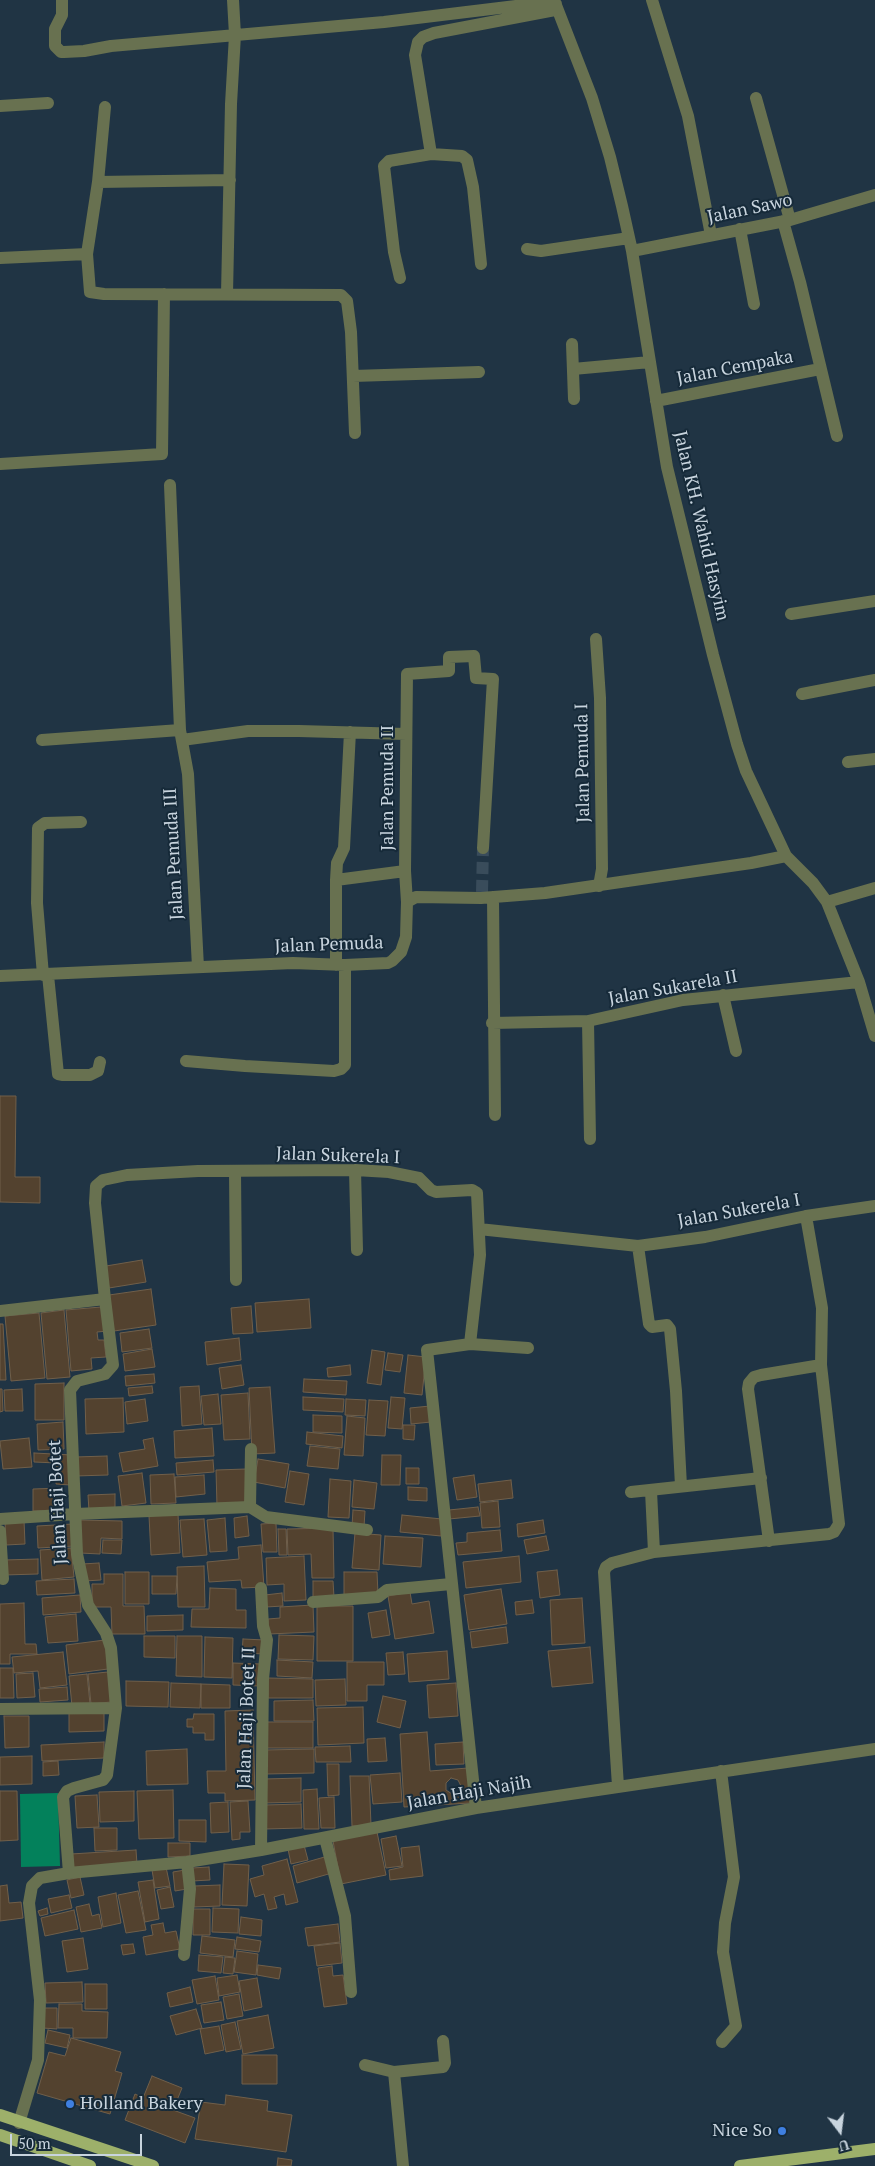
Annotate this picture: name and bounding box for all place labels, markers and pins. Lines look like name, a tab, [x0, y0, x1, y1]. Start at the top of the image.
place label: Holland Bakery	[80, 2093, 203, 2115]
marker: Holland Bakery	[64, 2098, 76, 2110]
place label: Nice So	[712, 2120, 772, 2142]
marker: Nice So	[776, 2125, 788, 2137]

